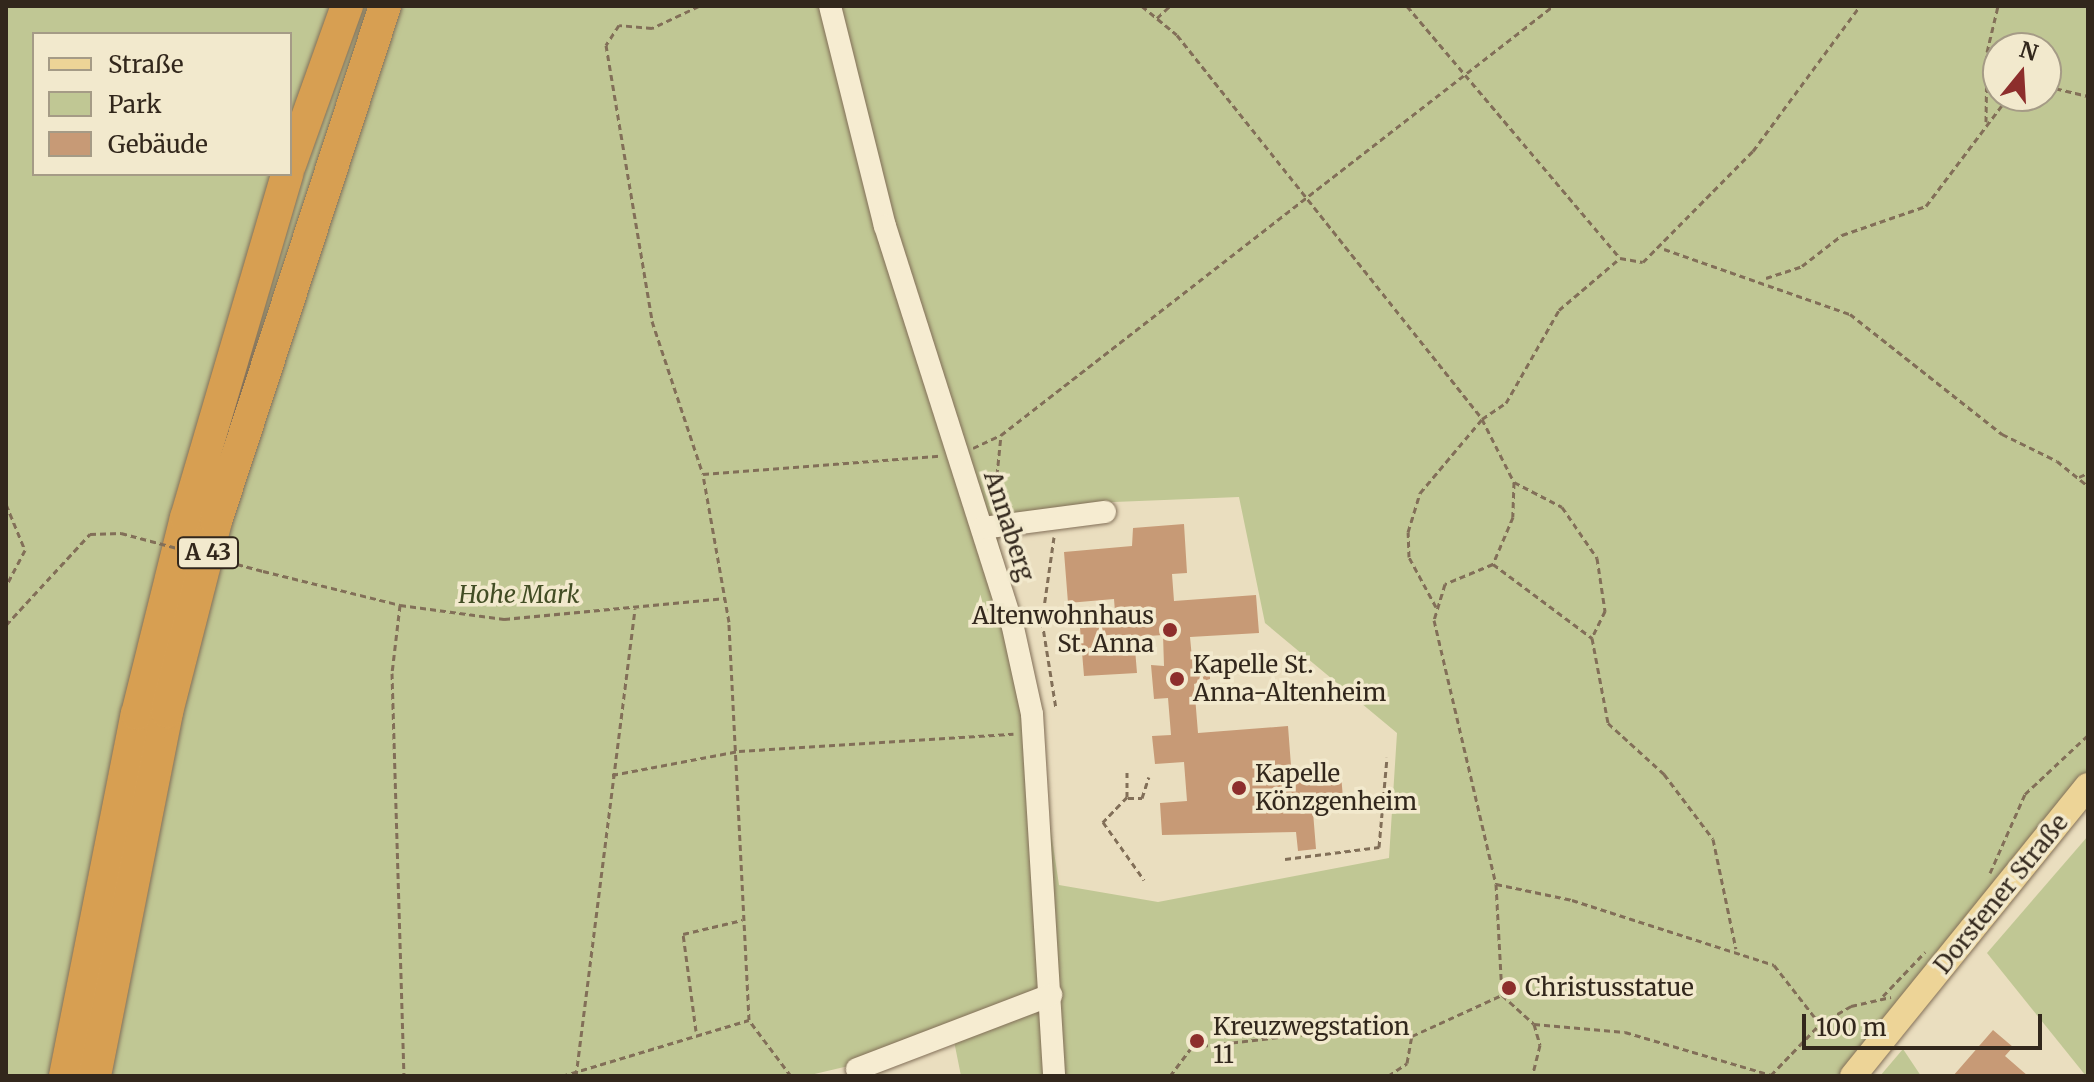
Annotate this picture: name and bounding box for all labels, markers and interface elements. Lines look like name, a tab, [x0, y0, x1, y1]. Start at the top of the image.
legend	[32, 32, 292, 176]
north arrow	[1982, 32, 2062, 112]
text: N	[2016, 35, 2041, 67]
text: Straße	[108, 49, 183, 80]
text: Park	[108, 89, 161, 120]
text: Gebäude	[108, 129, 208, 160]
street label: Annaberg	[978, 467, 1040, 585]
road number: A 43	[176, 535, 240, 571]
park label: Hohe Mark	[458, 581, 580, 609]
place label: Altenwohnhaus St. Anna	[972, 602, 1154, 658]
marker: Altenwohnhaus St. Anna	[1161, 621, 1179, 639]
place label: Kapelle St. Anna-Altenheim	[1193, 651, 1386, 707]
marker: Kapelle St. Anna-Altenheim	[1168, 670, 1186, 688]
place label: Kapelle Könzgenheim	[1255, 760, 1417, 816]
marker: Kapelle Könzgenheim	[1230, 779, 1248, 797]
street label: Dorstener Straße	[1928, 809, 2074, 979]
place label: Christusstatue	[1525, 974, 1694, 1002]
marker: Christusstatue	[1500, 979, 1518, 997]
scale bar	[1806, 998, 2046, 1048]
text: 100 m	[1816, 1012, 1886, 1043]
place label: Kreuzwegstation 11	[1213, 1013, 1410, 1069]
marker: Kreuzwegstation 11	[1188, 1032, 1206, 1050]

